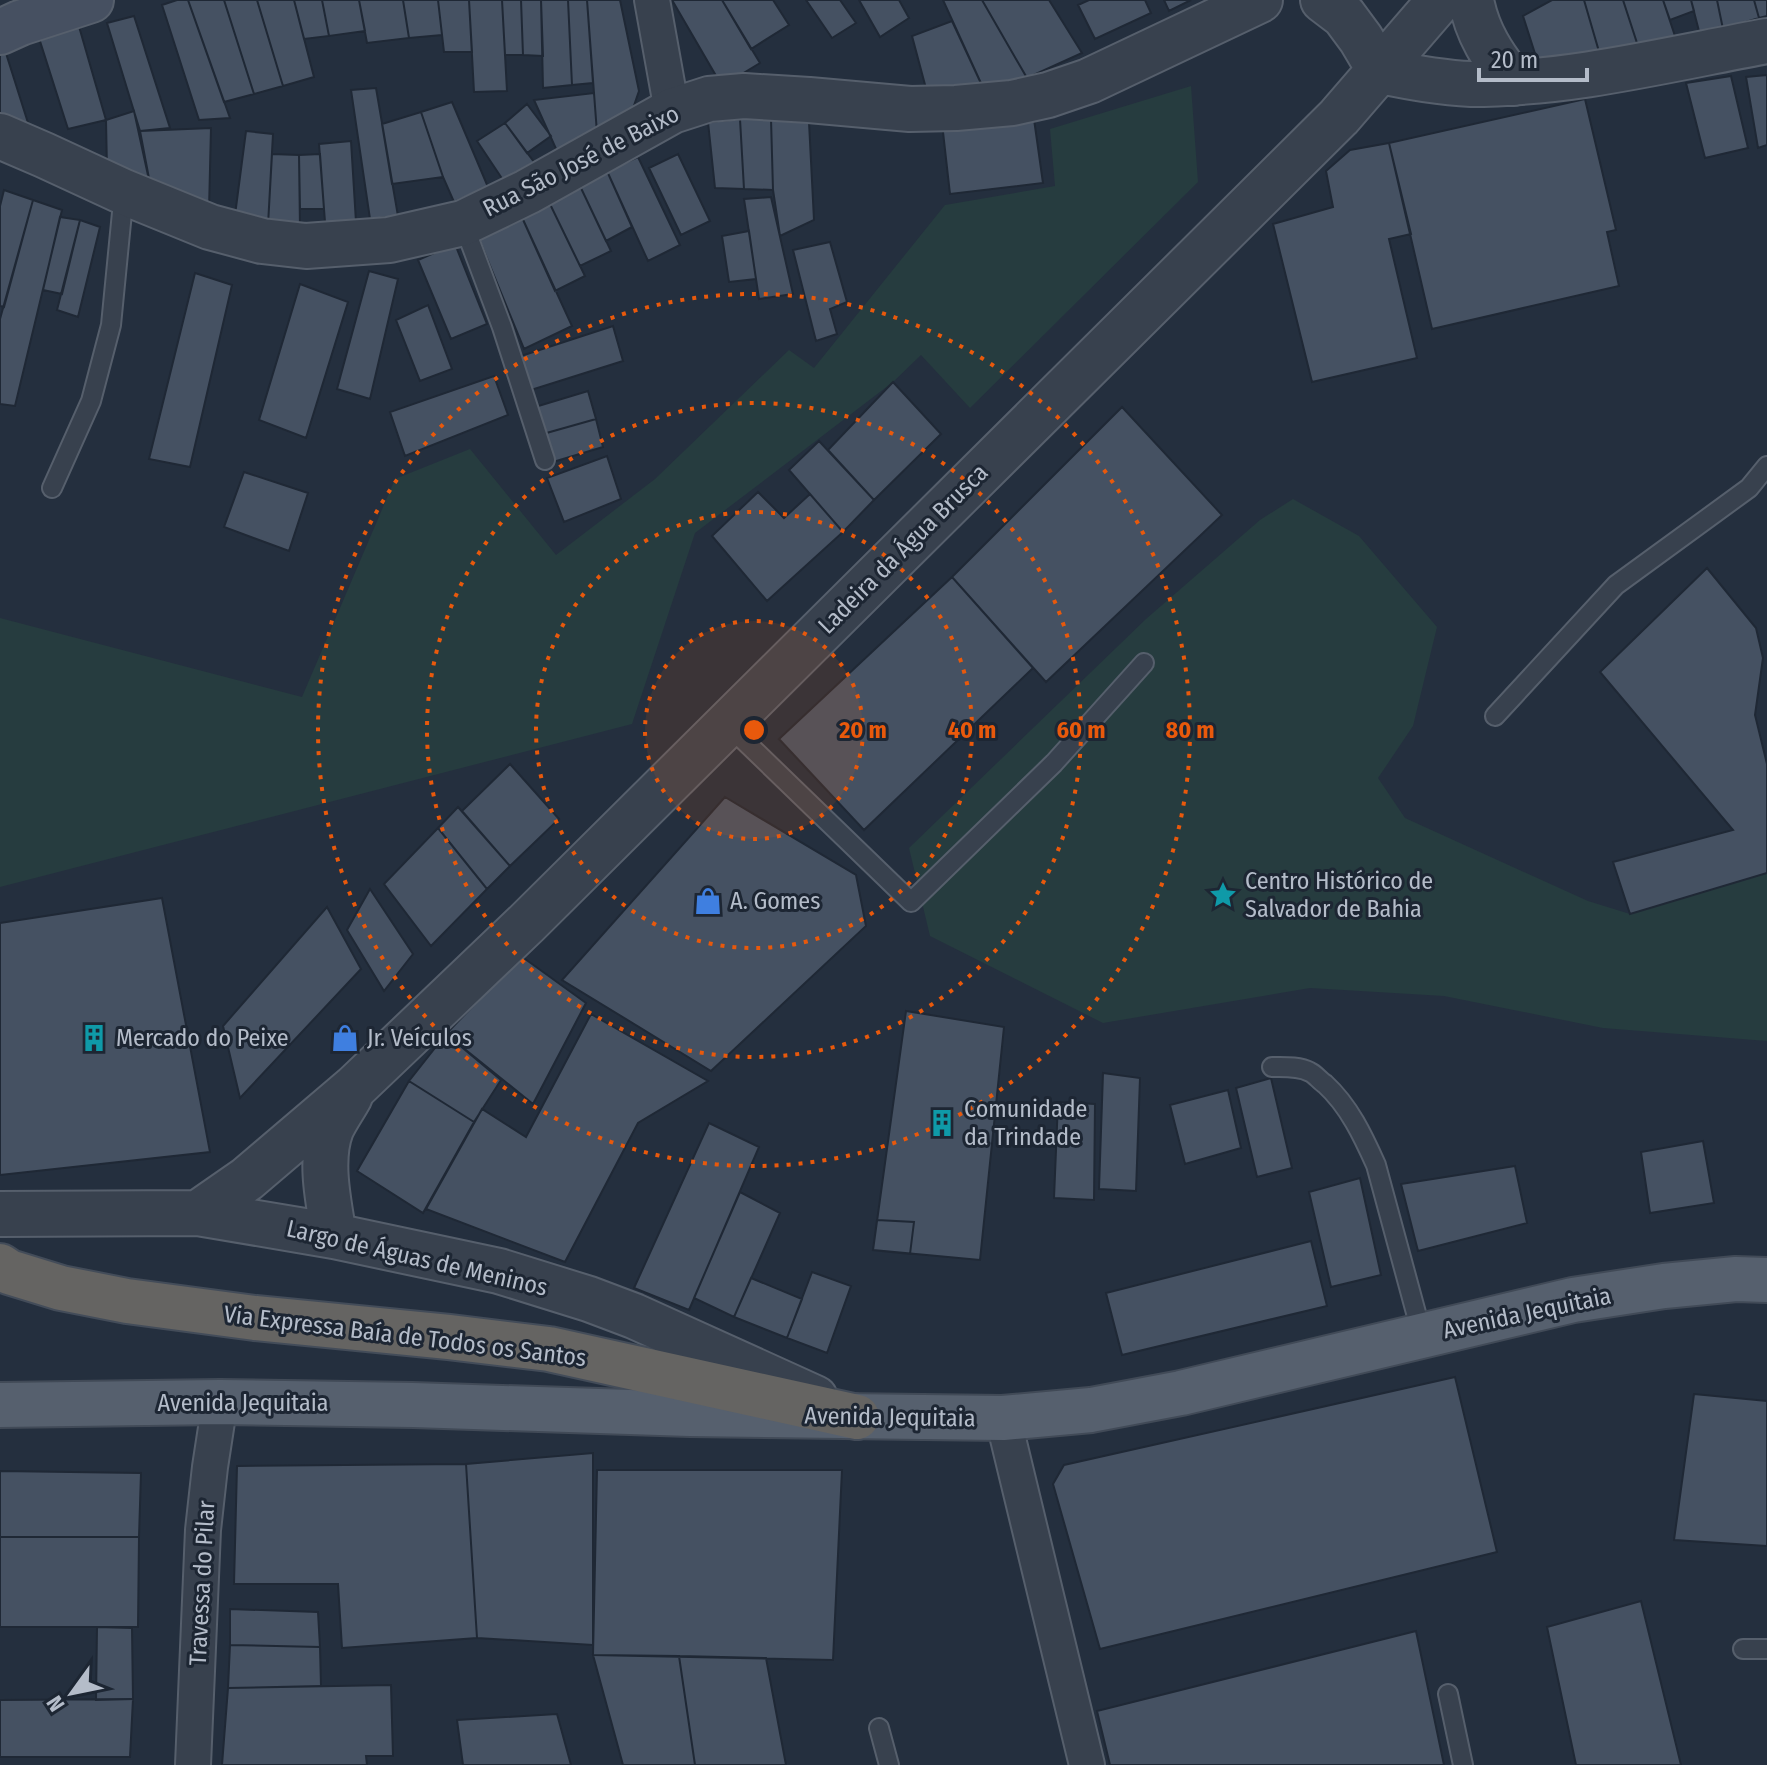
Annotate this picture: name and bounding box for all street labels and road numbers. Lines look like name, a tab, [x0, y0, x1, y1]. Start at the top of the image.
street label: Rua São José de Baixo	[478, 99, 684, 223]
street label: Ladeira da Água Brusca	[812, 458, 994, 640]
street label: Largo de Águas de Meninos	[284, 1213, 550, 1302]
street label: Avenida Jequitaia	[1440, 1282, 1614, 1344]
street label: Via Expressa Baía de Todos os Santos	[222, 1300, 588, 1372]
street label: Avenida Jequitaia	[157, 1389, 329, 1417]
street label: Avenida Jequitaia	[804, 1402, 976, 1432]
street label: Travessa do Pilar	[184, 1499, 220, 1666]

